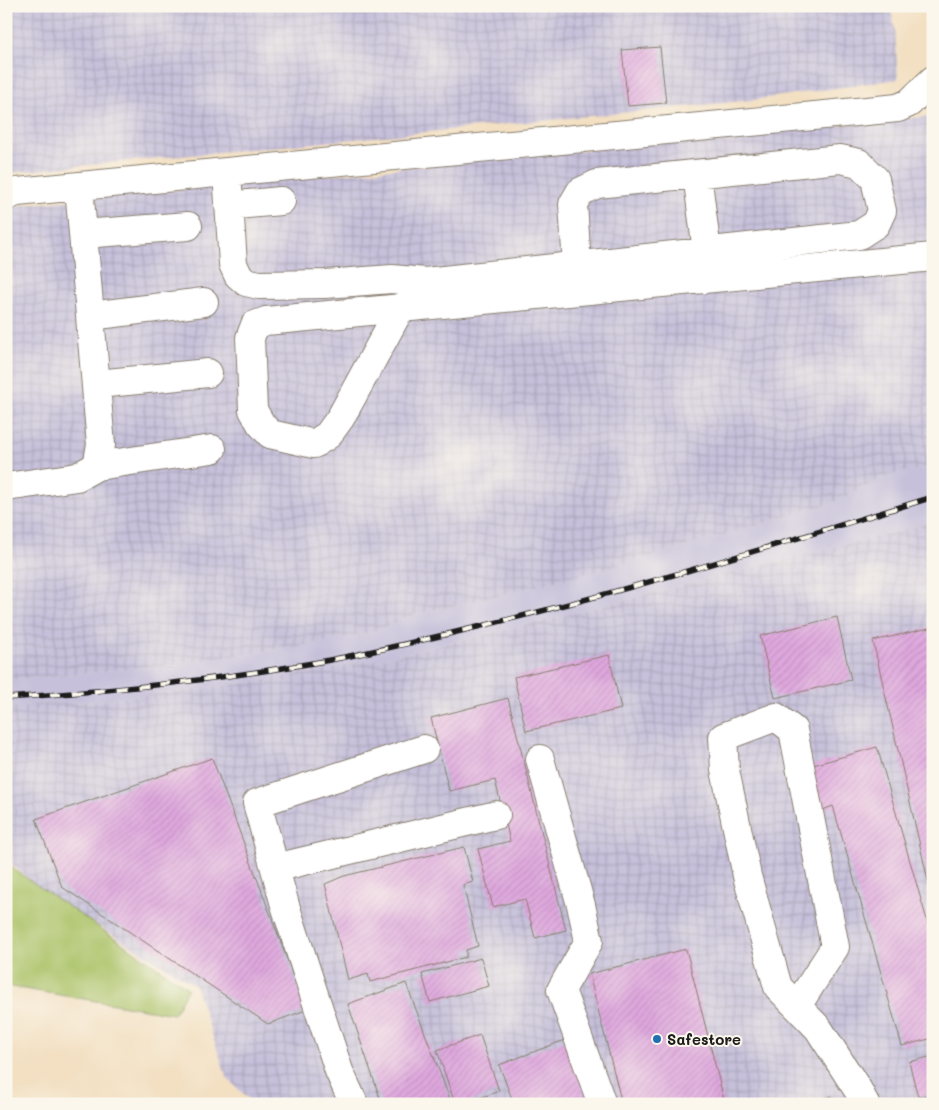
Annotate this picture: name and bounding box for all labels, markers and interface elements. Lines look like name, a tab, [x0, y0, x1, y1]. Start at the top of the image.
place label: Safestore	[667, 1029, 741, 1049]
marker: Safestore	[651, 1033, 663, 1045]

